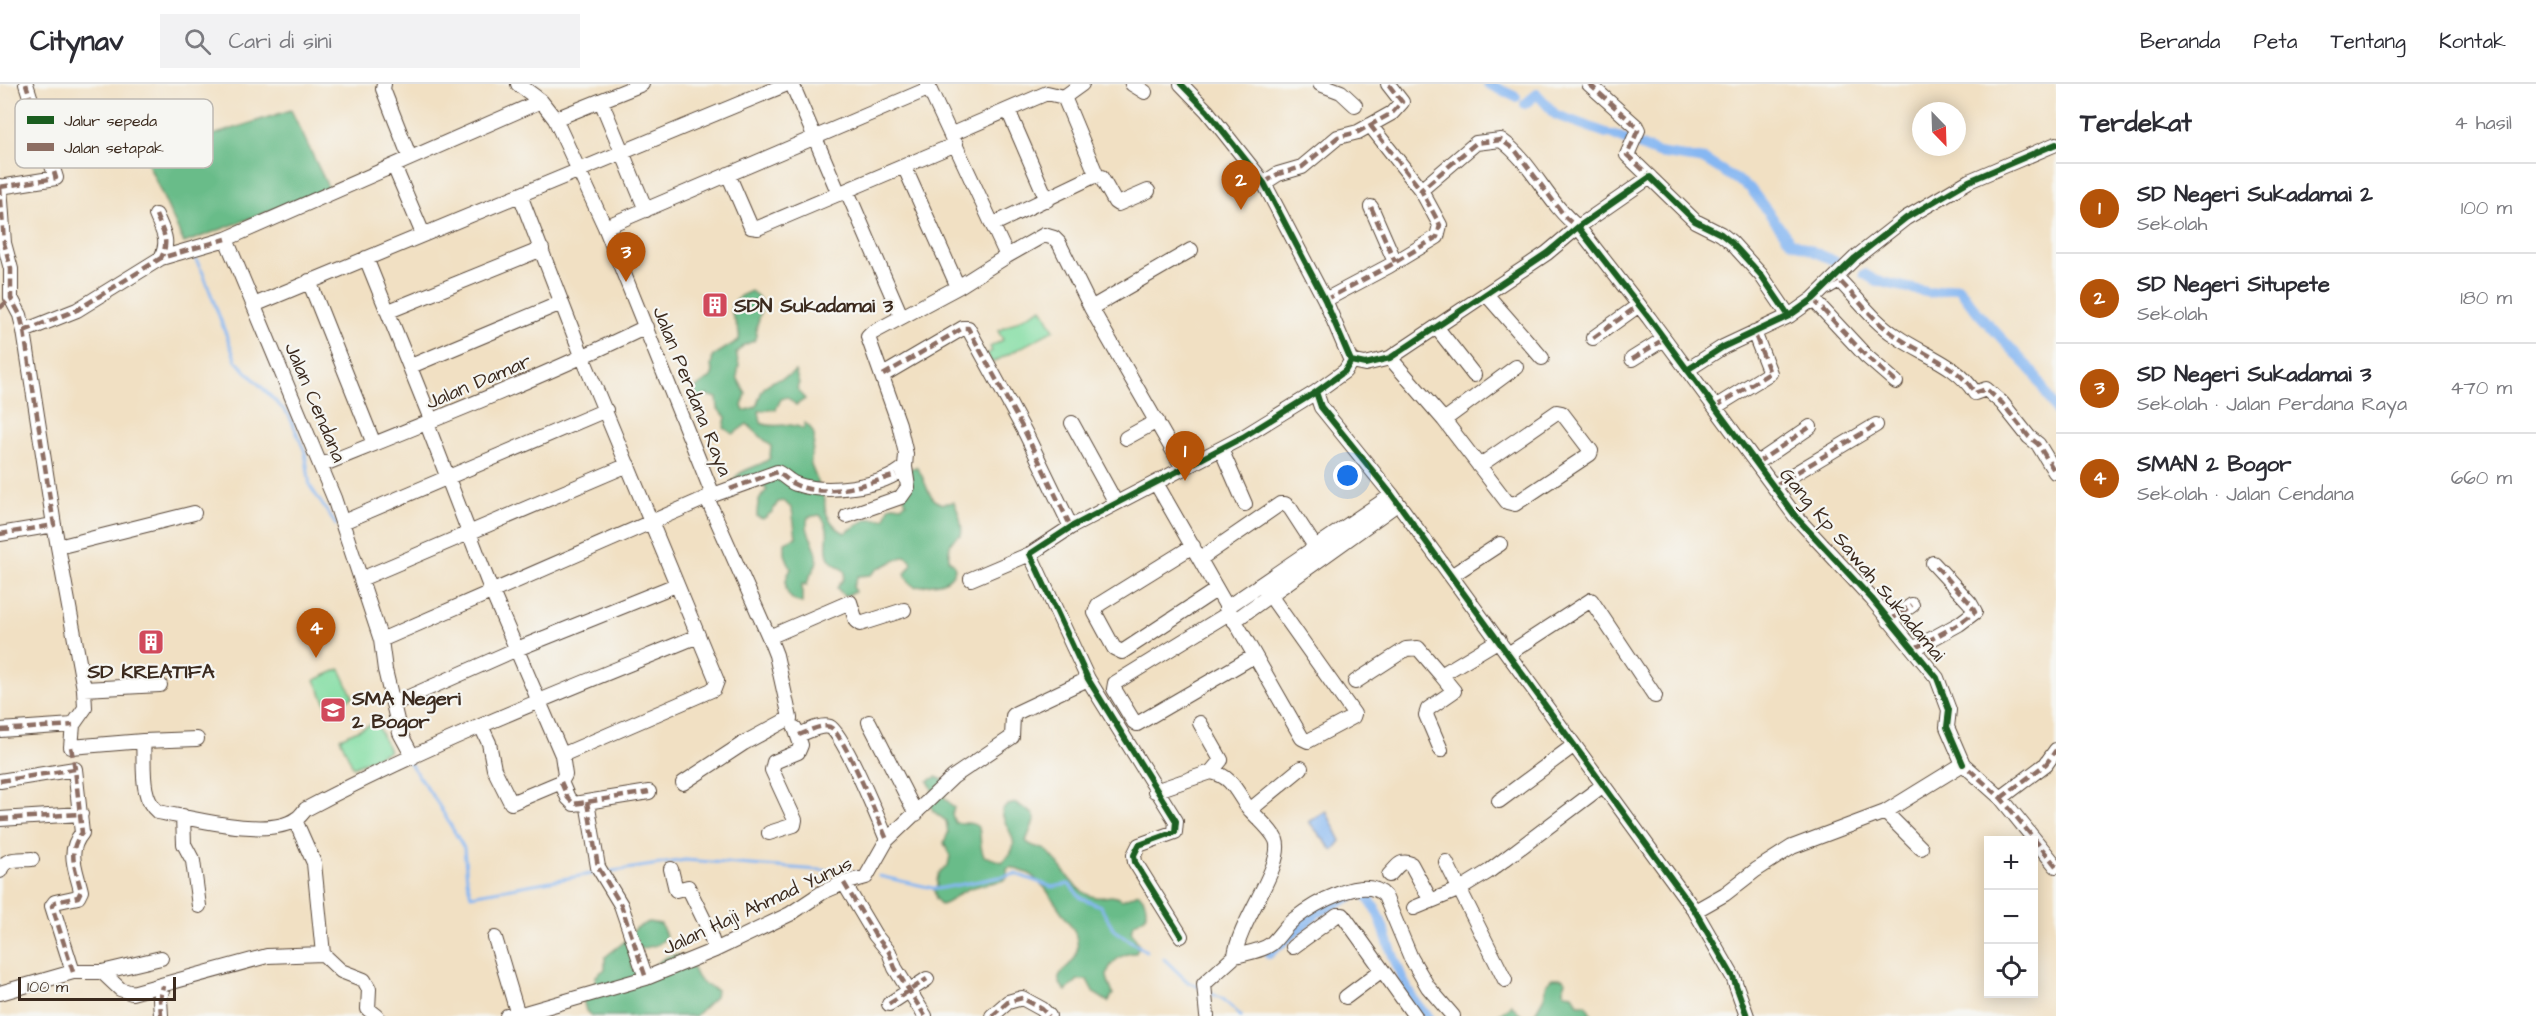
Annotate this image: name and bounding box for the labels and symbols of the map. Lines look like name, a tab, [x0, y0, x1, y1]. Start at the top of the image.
legend	[15, 99, 213, 168]
north arrow	[1912, 102, 1966, 156]
text: Jalur sepeda	[64, 110, 157, 132]
text: Jalan setapak	[64, 137, 164, 159]
pin: 2	[1222, 160, 1260, 210]
pin: 3	[606, 232, 646, 282]
building icon: SDN Sukadamai 3	[700, 290, 730, 320]
place label: SDN Sukadamai 3	[733, 292, 894, 320]
street label: Jalan Perdana Raya	[644, 302, 739, 481]
street label: Jalan Cendana	[277, 338, 353, 467]
street label: Jalan Damar	[421, 347, 535, 417]
pin: 1	[1166, 432, 1204, 481]
your location	[1333, 461, 1362, 490]
street label: Gang Kp Sawah Sukadamai	[1772, 462, 1952, 668]
pin: 4	[296, 608, 336, 658]
building icon: SD KREATIFA	[136, 627, 166, 657]
place label: SD KREATIFA	[87, 658, 215, 686]
place label: SMA Negeri 2 Bogor	[351, 685, 462, 737]
school or university icon: SMA Negeri 2 Bogor	[318, 695, 348, 725]
street label: Jalan Haji Ahmad Yunus	[658, 850, 857, 962]
scale bar	[18, 974, 176, 1002]

